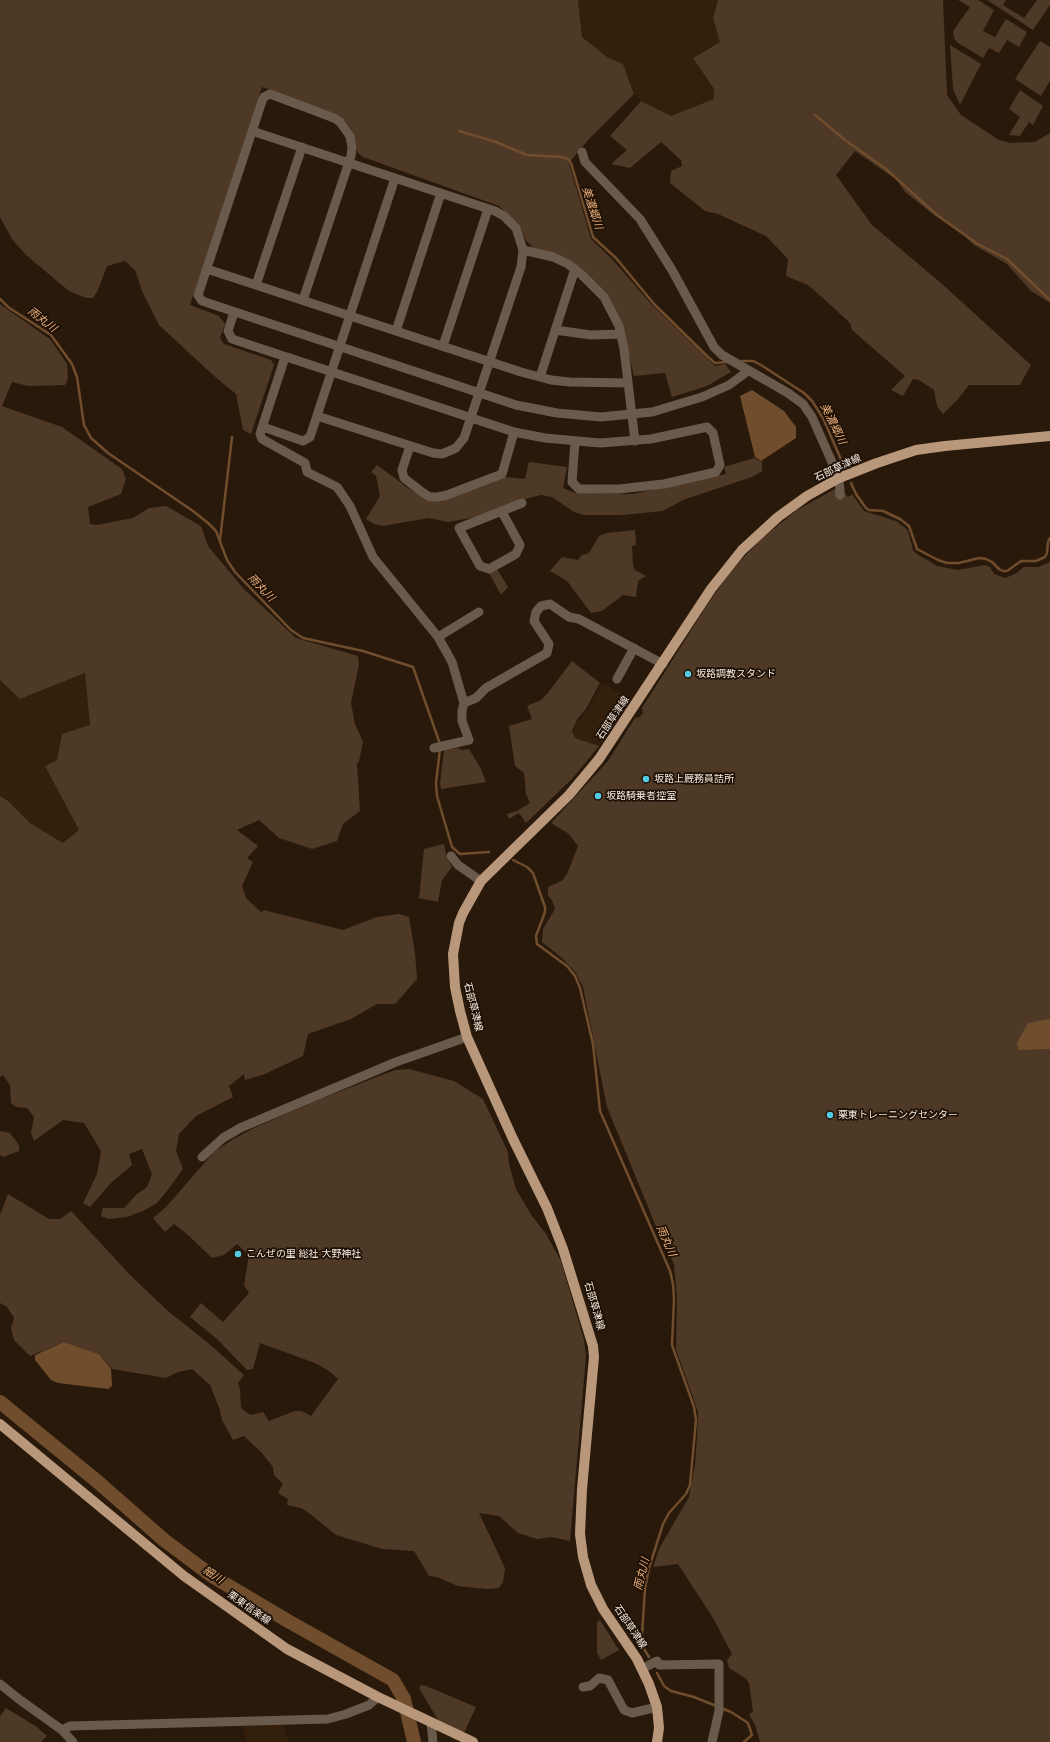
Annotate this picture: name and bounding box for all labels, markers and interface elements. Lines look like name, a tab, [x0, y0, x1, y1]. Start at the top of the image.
water label: 美濃郷川	[579, 185, 605, 231]
water label: 雨丸川	[25, 305, 59, 335]
water label: 美濃郷川	[817, 401, 849, 447]
street label: 石部草津線	[813, 452, 863, 484]
water label: 雨丸川	[245, 572, 277, 604]
place label: 坂路調教スタンド	[696, 668, 776, 680]
marker: 坂路調教スタンド	[683, 669, 693, 679]
street label: 石部草津線	[594, 694, 632, 742]
place label: 坂路上厩務員詰所	[654, 773, 734, 785]
marker: 坂路上厩務員詰所	[641, 774, 651, 784]
place label: 坂路騎乗者控室	[606, 790, 676, 802]
marker: 坂路騎乗者控室	[593, 791, 603, 801]
street label: 石部草津線	[461, 981, 485, 1033]
place label: 栗東トレーニングセンター	[838, 1109, 958, 1121]
marker: 栗東トレーニングセンター	[825, 1110, 835, 1120]
water label: 雨丸川	[653, 1223, 679, 1259]
place label: こんぜの里 総社 大野神社	[246, 1248, 361, 1260]
marker: こんぜの里 総社 大野神社	[233, 1249, 243, 1259]
street label: 石部草津線	[581, 1280, 607, 1332]
water label: 雨丸川	[632, 1556, 652, 1592]
water label: 細川	[200, 1563, 226, 1587]
street label: 栗東信楽線	[225, 1589, 273, 1627]
street label: 石部草津線	[611, 1603, 649, 1651]

